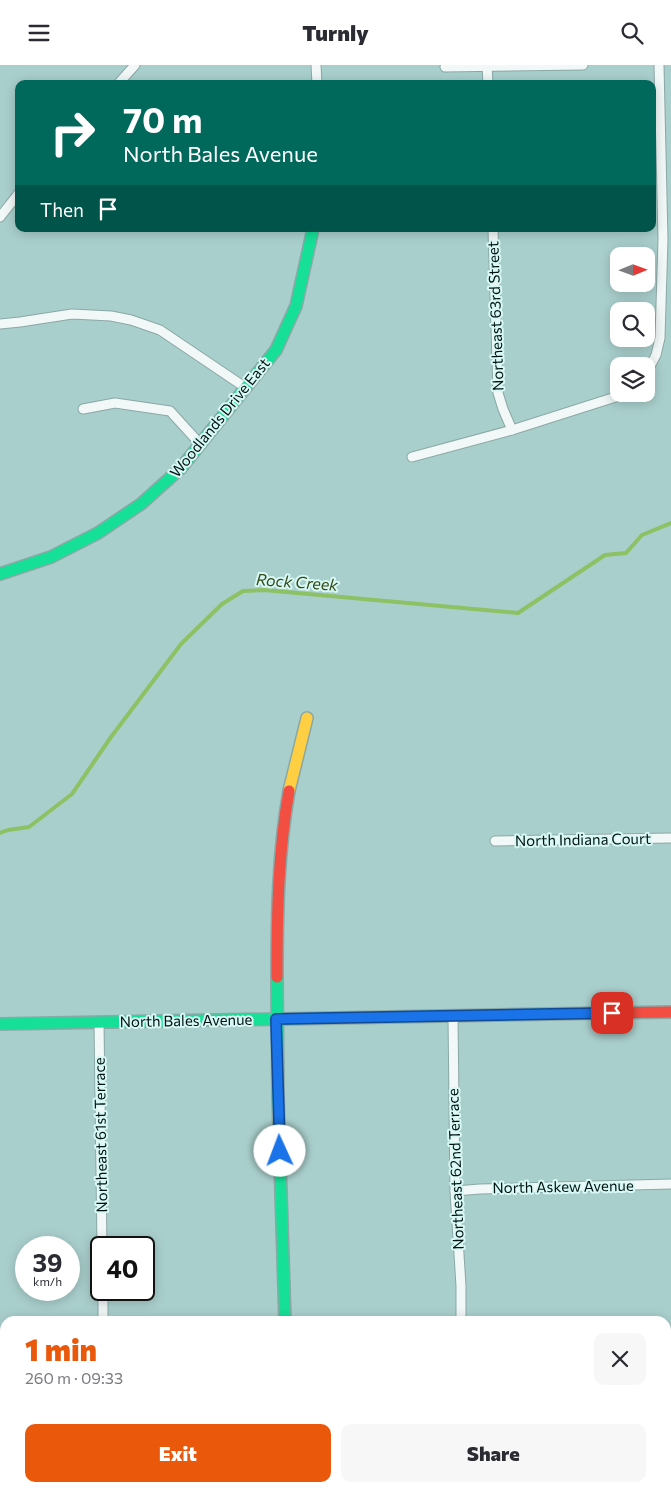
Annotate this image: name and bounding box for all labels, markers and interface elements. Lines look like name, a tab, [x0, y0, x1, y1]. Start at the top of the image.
icon: menu	[25, 19, 53, 47]
text: Turnly	[302, 19, 369, 46]
icon: search	[618, 19, 646, 47]
text: 70 m	[123, 97, 203, 140]
icon: right	[40, 100, 105, 165]
text: North Bales Avenue	[123, 140, 318, 167]
icon: arrive	[94, 195, 122, 223]
text: Then	[40, 198, 84, 221]
street label: Northeast 63rd Street	[483, 241, 507, 391]
north arrow	[610, 247, 655, 293]
map controls	[610, 247, 655, 402]
button: search	[610, 302, 655, 347]
street label: Woodlands Drive East	[166, 354, 273, 481]
button: layers	[610, 357, 655, 402]
water label: Rock Creek	[255, 569, 339, 594]
street label: North Indiana Court	[515, 829, 651, 849]
pin	[591, 992, 633, 1034]
icon: arrive	[598, 999, 626, 1027]
street label: North Bales Avenue	[119, 1010, 253, 1030]
street label: Northeast 61st Terrace	[90, 1057, 110, 1213]
street label: Northeast 62nd Terrace	[443, 1088, 467, 1250]
position arrow	[253, 1124, 305, 1176]
street label: North Askew Avenue	[492, 1176, 634, 1196]
speed limit sign: 40	[90, 1236, 155, 1301]
text: 39	[33, 1247, 63, 1277]
text: km/h	[33, 1274, 62, 1288]
text: 1 min	[25, 1330, 97, 1367]
button: close	[594, 1333, 646, 1385]
text: 260 m · 09:33	[25, 1368, 123, 1387]
button: Exit	[25, 1424, 331, 1482]
button: Share	[341, 1424, 646, 1482]

